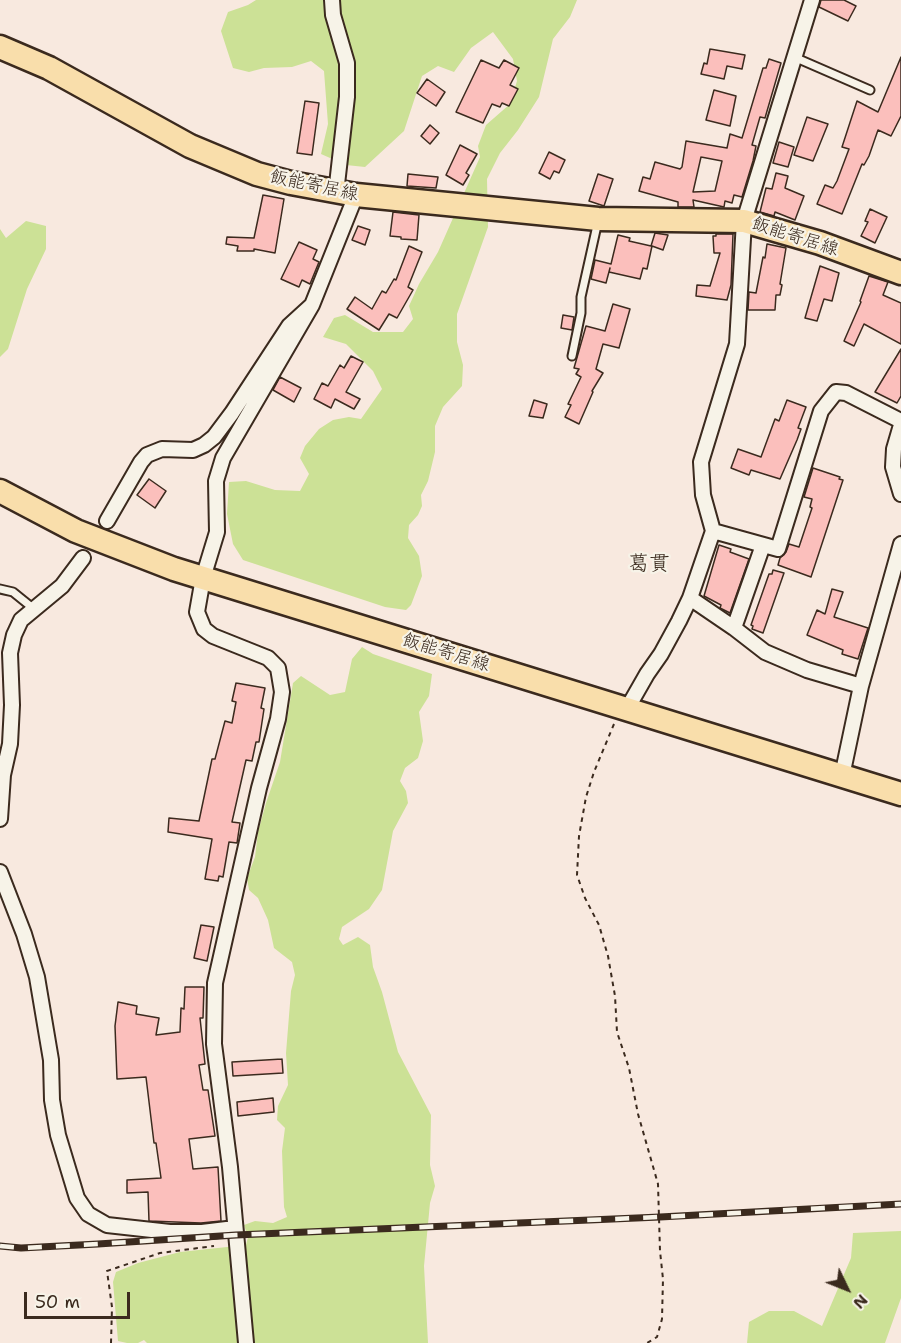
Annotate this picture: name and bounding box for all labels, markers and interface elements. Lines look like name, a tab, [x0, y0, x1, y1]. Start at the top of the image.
street label: 飯能寄居線	[268, 166, 360, 206]
street label: 飯能寄居線	[749, 213, 841, 261]
district label: 葛貫	[628, 552, 670, 578]
street label: 飯能寄居線	[400, 630, 492, 676]
north arrow	[817, 1259, 877, 1319]
scale bar	[27, 1280, 134, 1318]
text: 50 m	[35, 1290, 80, 1314]
text: N	[849, 1290, 873, 1313]

